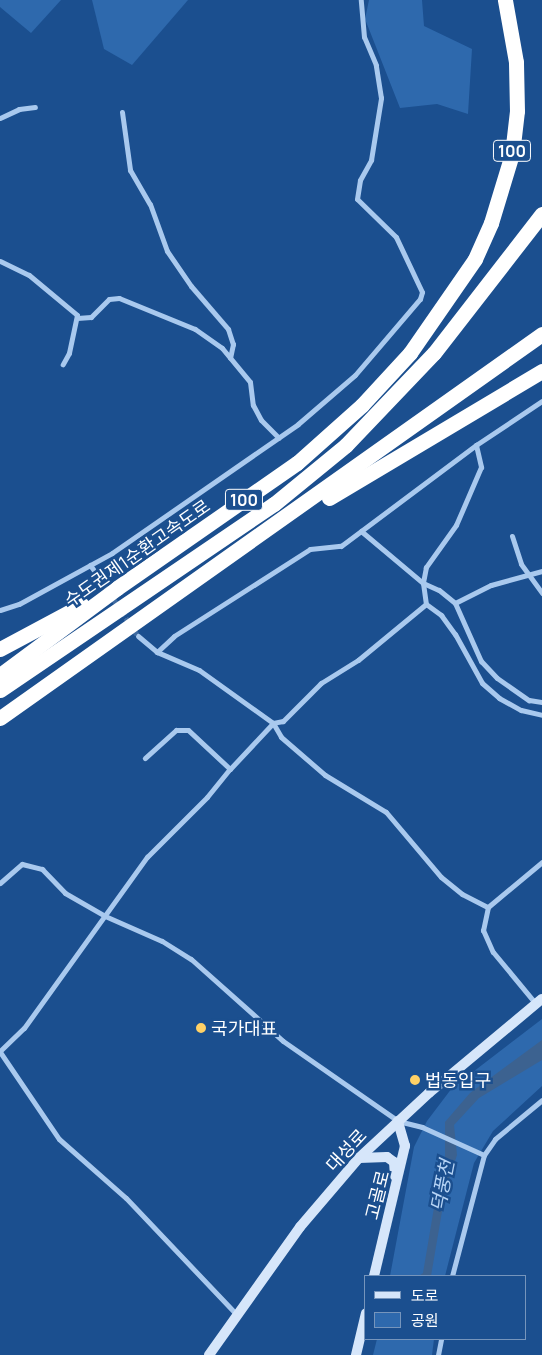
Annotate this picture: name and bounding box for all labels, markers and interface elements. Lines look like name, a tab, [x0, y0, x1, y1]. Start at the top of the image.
road number: 100	[492, 138, 532, 164]
road number: 100	[224, 486, 264, 514]
street label: 수도권제1순환고속도로	[60, 495, 214, 611]
place label: 국가대표	[211, 1017, 277, 1039]
marker: 국가대표	[195, 1022, 207, 1034]
place label: 법동입구	[425, 1069, 491, 1091]
marker: 법동입구	[409, 1074, 421, 1086]
street label: 대성로	[321, 1124, 371, 1176]
water label: 덕풍천	[427, 1158, 459, 1214]
street label: 고골로	[361, 1168, 393, 1222]
legend	[364, 1275, 527, 1340]
text: 도로	[411, 1285, 439, 1306]
text: 공원	[411, 1310, 439, 1331]

